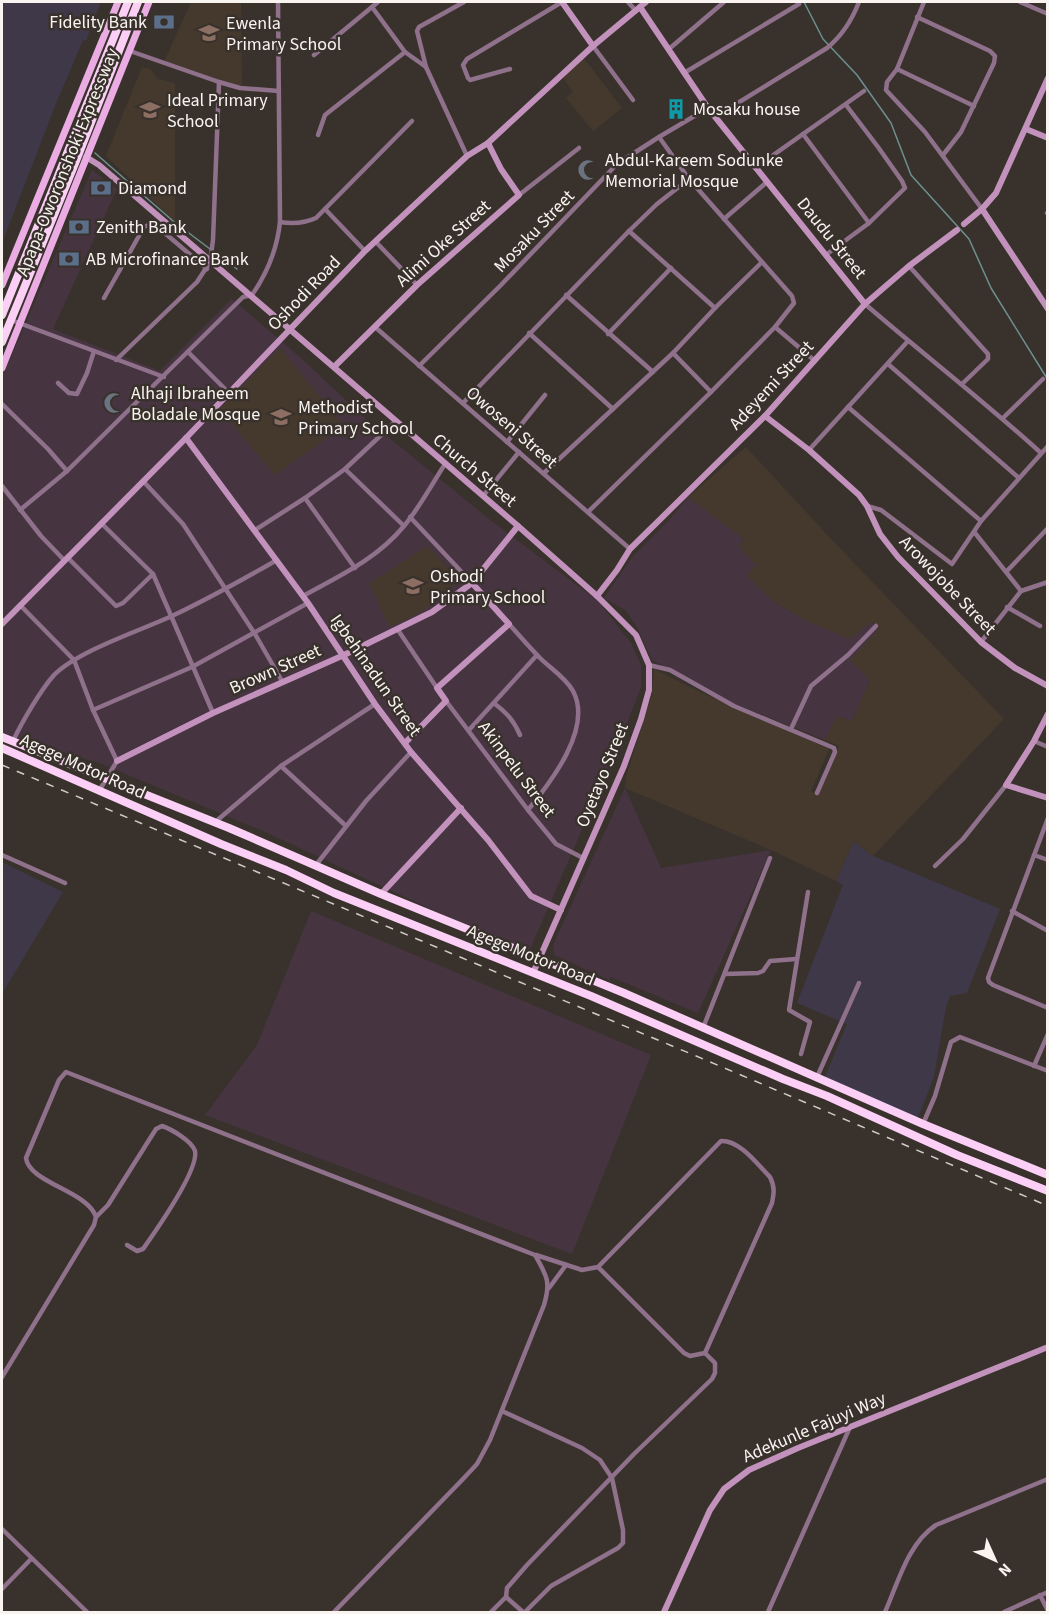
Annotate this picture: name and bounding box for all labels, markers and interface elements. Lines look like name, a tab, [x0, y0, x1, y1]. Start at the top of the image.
place label: Fidelity Bank	[49, 10, 147, 35]
bank icon: Fidelity Bank	[152, 10, 176, 34]
place label: Ewenla Primary School	[226, 11, 341, 57]
school or university icon: Ewenla Primary School	[197, 21, 221, 45]
street label: Apapa-Oworonshoki Expressway	[10, 44, 125, 280]
place label: Ideal Primary School	[167, 88, 268, 134]
building icon: Mosaku house	[664, 97, 688, 121]
place label: Mosaku house	[693, 97, 800, 122]
school or university icon: Ideal Primary School	[138, 98, 162, 122]
place label: Abdul-Kareem Sodunke Memorial Mosque	[605, 148, 783, 194]
mosque icon: Abdul-Kareem Sodunke Memorial Mosque	[576, 158, 600, 182]
bank icon: Diamond	[89, 176, 113, 200]
place label: Diamond	[118, 176, 187, 201]
street label: Mosaku Street	[488, 184, 580, 278]
street label: Daudu Street	[791, 192, 872, 284]
street label: Alimi Oke Street	[390, 194, 496, 293]
bank icon: Zenith Bank	[67, 215, 91, 239]
place label: Zenith Bank	[96, 215, 186, 240]
bank icon: AB Microfinance Bank	[57, 247, 81, 271]
place label: AB Microfinance Bank	[86, 247, 249, 272]
street label: Oshodi Road	[262, 250, 347, 336]
street label: Adeyemi Street	[723, 335, 819, 436]
place label: Alhaji Ibraheem Boladale Mosque	[131, 381, 260, 427]
street label: Owoseni Street	[460, 381, 563, 474]
mosque icon: Alhaji Ibraheem Boladale Mosque	[102, 391, 126, 415]
place label: Methodist Primary School	[298, 395, 413, 441]
school or university icon: Methodist Primary School	[269, 405, 293, 429]
street label: Church Street	[427, 428, 522, 513]
street label: Arowojobe Street	[894, 530, 1002, 641]
place label: Oshodi Primary School	[430, 564, 545, 610]
school or university icon: Oshodi Primary School	[401, 574, 425, 598]
street label: Igbehinadun Street	[324, 609, 427, 741]
street label: Brown Street	[225, 638, 325, 701]
street label: Akinpelu Street	[472, 716, 561, 823]
street label: Oyetayo Street	[570, 719, 635, 831]
street label: Agege Motor Road	[16, 728, 150, 805]
street label: Agege Motor Road	[463, 919, 598, 992]
street label: Adekunle Fajuyi Way	[739, 1386, 890, 1469]
north arrow	[965, 1530, 1025, 1590]
text: N	[993, 1558, 1016, 1581]

